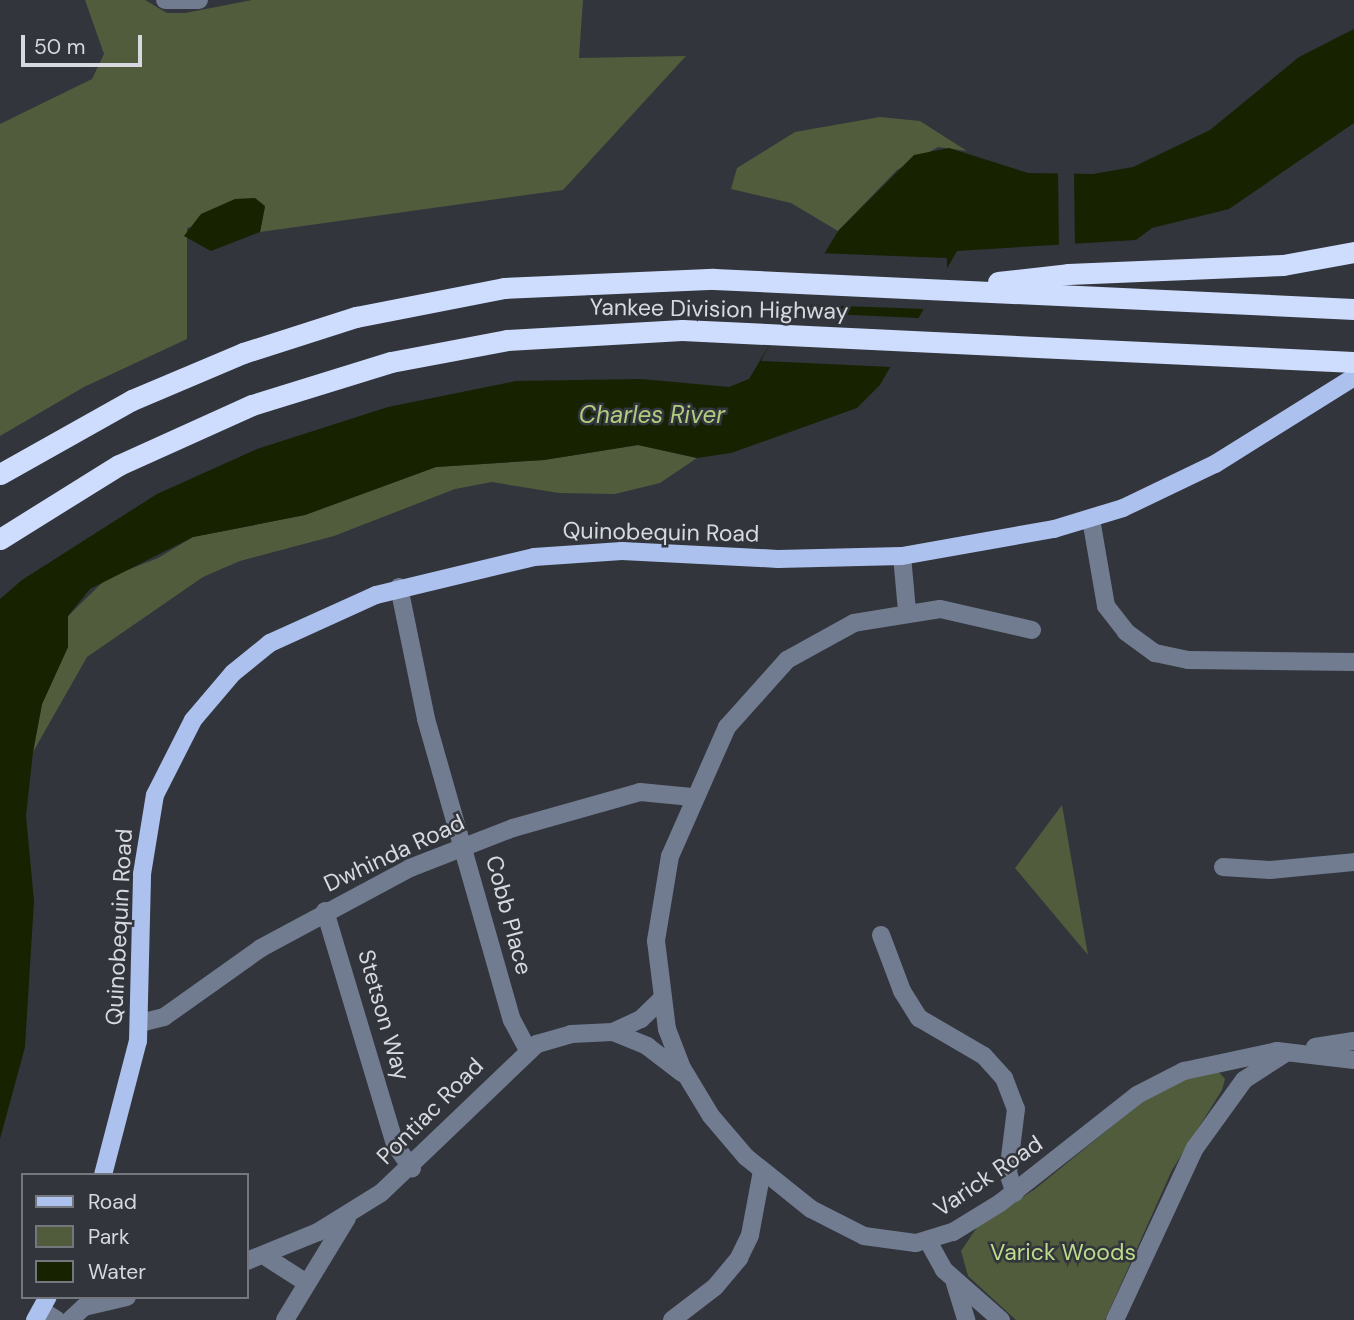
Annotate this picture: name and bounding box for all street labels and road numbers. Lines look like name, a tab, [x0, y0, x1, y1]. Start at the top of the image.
street label: Yankee Division Highway	[589, 293, 849, 325]
street label: Quinobequin Road	[562, 516, 760, 548]
street label: Dwhinda Road	[319, 808, 469, 898]
street label: Quinobequin Road	[100, 828, 138, 1026]
street label: Cobb Place	[480, 852, 538, 978]
street label: Stetson Way	[352, 947, 416, 1083]
street label: Pontiac Road	[371, 1052, 489, 1170]
street label: Varick Road	[928, 1130, 1048, 1222]

